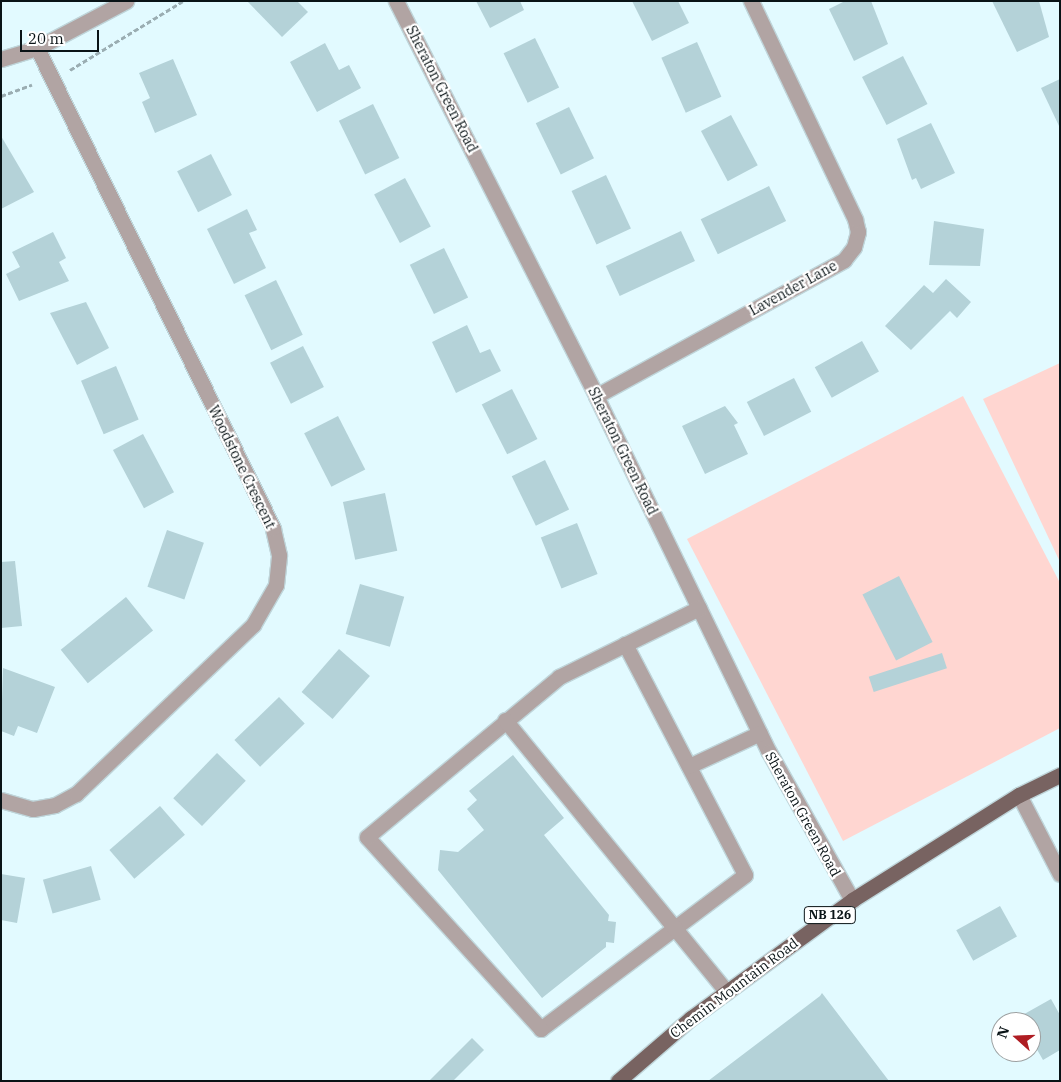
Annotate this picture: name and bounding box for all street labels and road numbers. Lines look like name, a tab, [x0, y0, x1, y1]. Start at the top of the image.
street label: Sheraton Green Road	[403, 23, 481, 155]
street label: Lavender Lane	[746, 257, 840, 319]
street label: Sheraton Green Road	[585, 384, 661, 518]
street label: Woodstone Crescent	[205, 403, 279, 531]
street label: Sheraton Green Road	[762, 749, 844, 879]
road number: NB 126	[804, 906, 856, 924]
street label: Chemin Mountain Road	[667, 934, 801, 1042]

